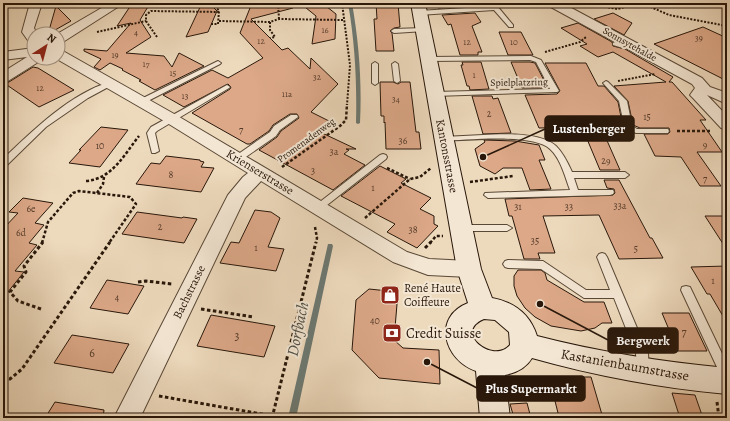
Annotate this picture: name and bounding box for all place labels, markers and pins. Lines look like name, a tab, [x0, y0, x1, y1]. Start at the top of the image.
callout: Lustenberger	[545, 116, 634, 141]
place label: René Haute Coiffeure	[404, 280, 461, 310]
shop icon: René Haute Coiffeure	[379, 284, 401, 306]
bank icon: Credit Suisse	[381, 322, 403, 344]
place label: Credit Suisse	[406, 324, 481, 343]
callout: Bergwerk	[608, 328, 678, 353]
callout: Plus Supermarkt	[477, 376, 585, 401]

